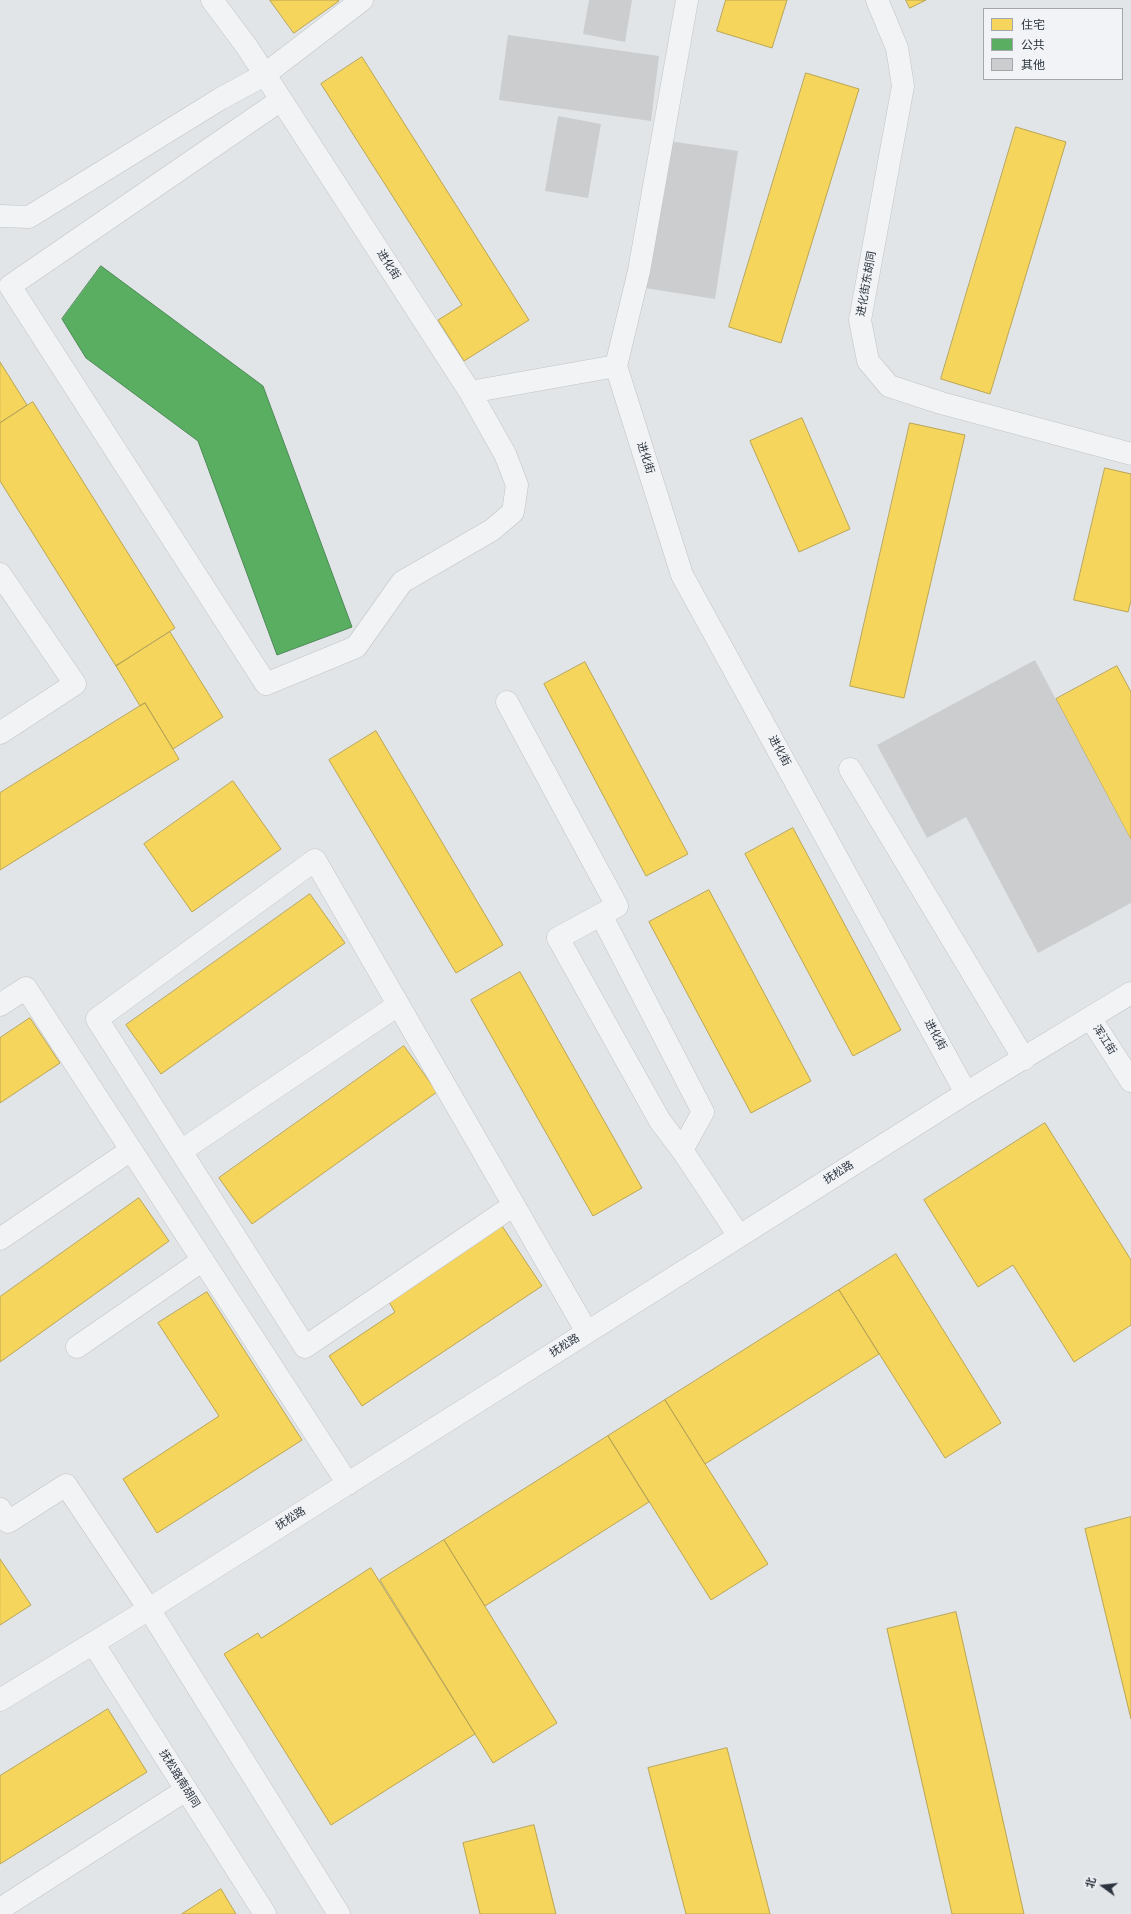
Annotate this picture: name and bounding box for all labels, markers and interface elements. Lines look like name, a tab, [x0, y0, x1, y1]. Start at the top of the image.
legend	[983, 8, 1123, 80]
text: 住宅	[1021, 18, 1045, 33]
text: 公共	[1021, 38, 1045, 53]
text: 其他	[1021, 58, 1045, 73]
street label: 进化街	[373, 248, 403, 282]
street label: 进化街东胡同	[855, 250, 879, 318]
street label: 进化街	[634, 440, 656, 476]
street label: 进化街	[765, 733, 793, 769]
street label: 进化街	[921, 1017, 949, 1053]
street label: 浑江街	[1089, 1023, 1119, 1057]
street label: 抚松路	[822, 1159, 856, 1187]
street label: 抚松路	[548, 1332, 582, 1360]
street label: 抚松路	[274, 1505, 308, 1533]
street label: 抚松路南胡同	[156, 1748, 202, 1810]
north arrow	[1083, 1866, 1123, 1906]
text: 北	[1083, 1876, 1099, 1890]

